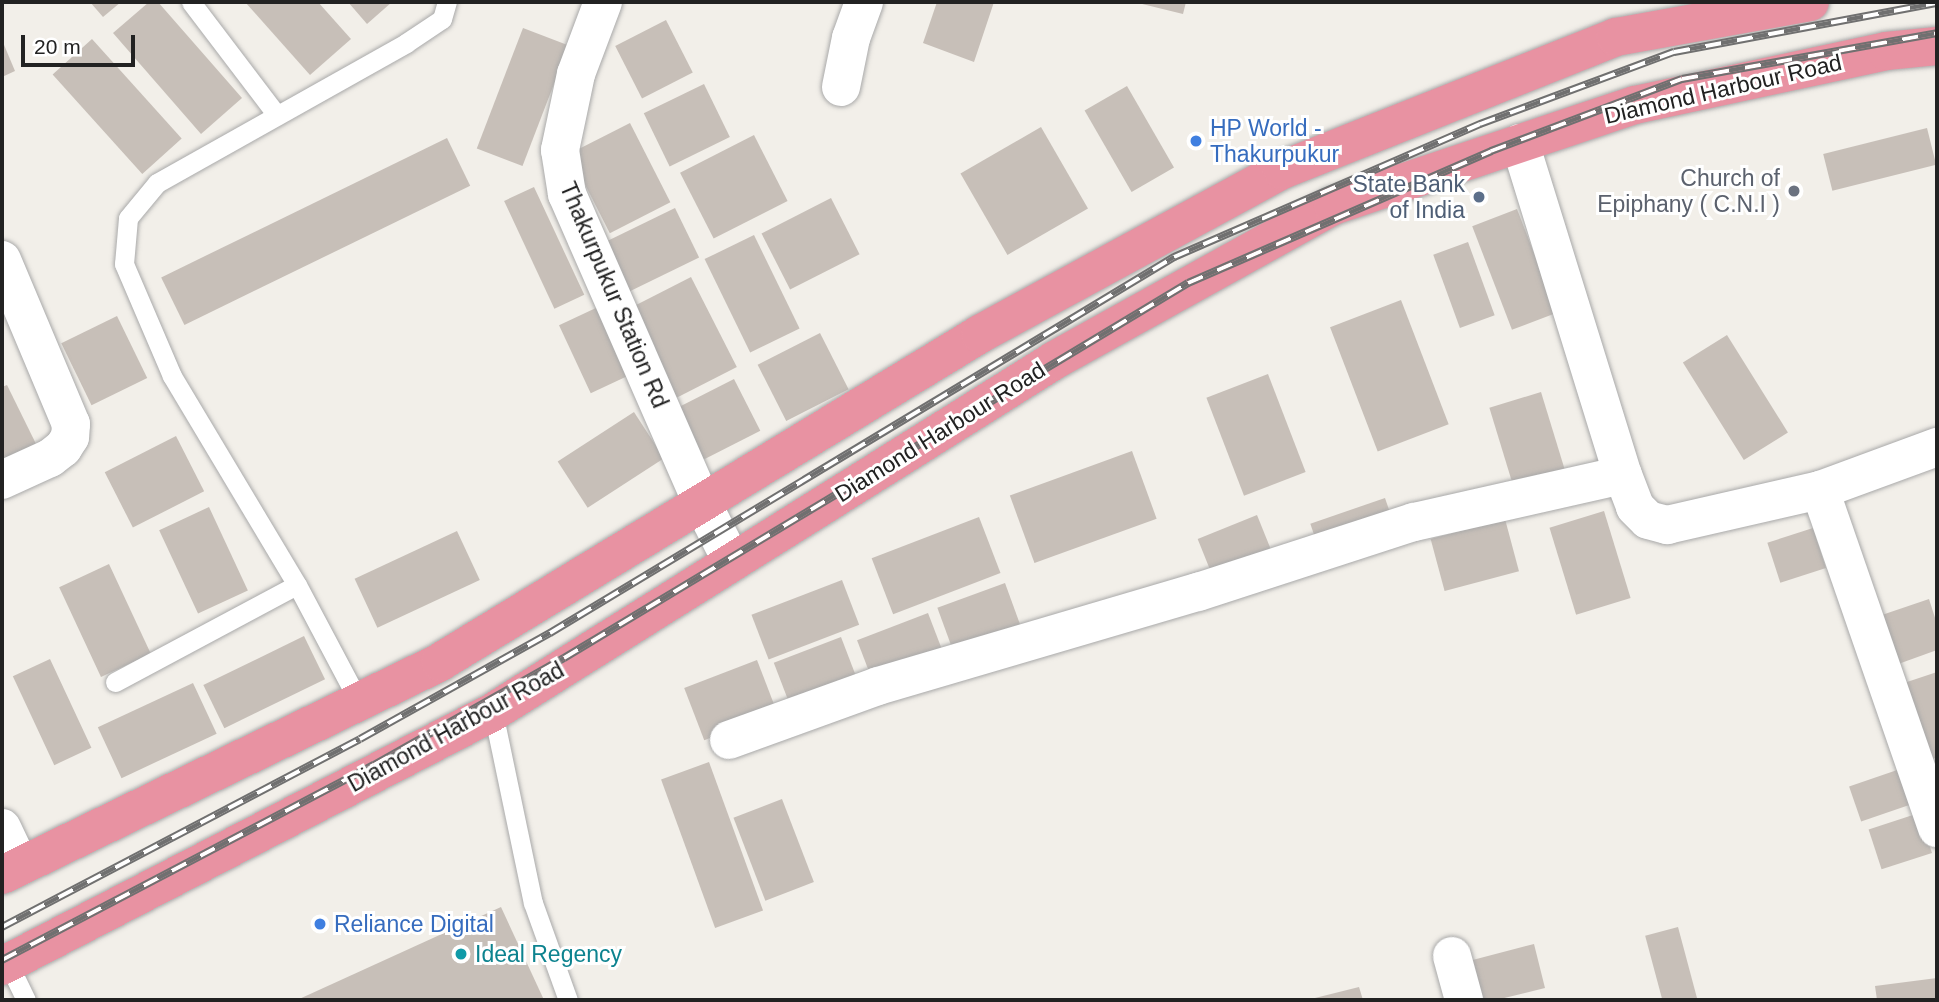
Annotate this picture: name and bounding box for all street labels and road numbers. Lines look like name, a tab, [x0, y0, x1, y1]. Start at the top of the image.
street label: Diamond Harbour Road	[1602, 48, 1844, 130]
street label: Thakurpukur Station Rd	[554, 178, 674, 412]
street label: Diamond Harbour Road	[830, 356, 1050, 508]
street label: Diamond Harbour Road	[343, 656, 569, 798]

